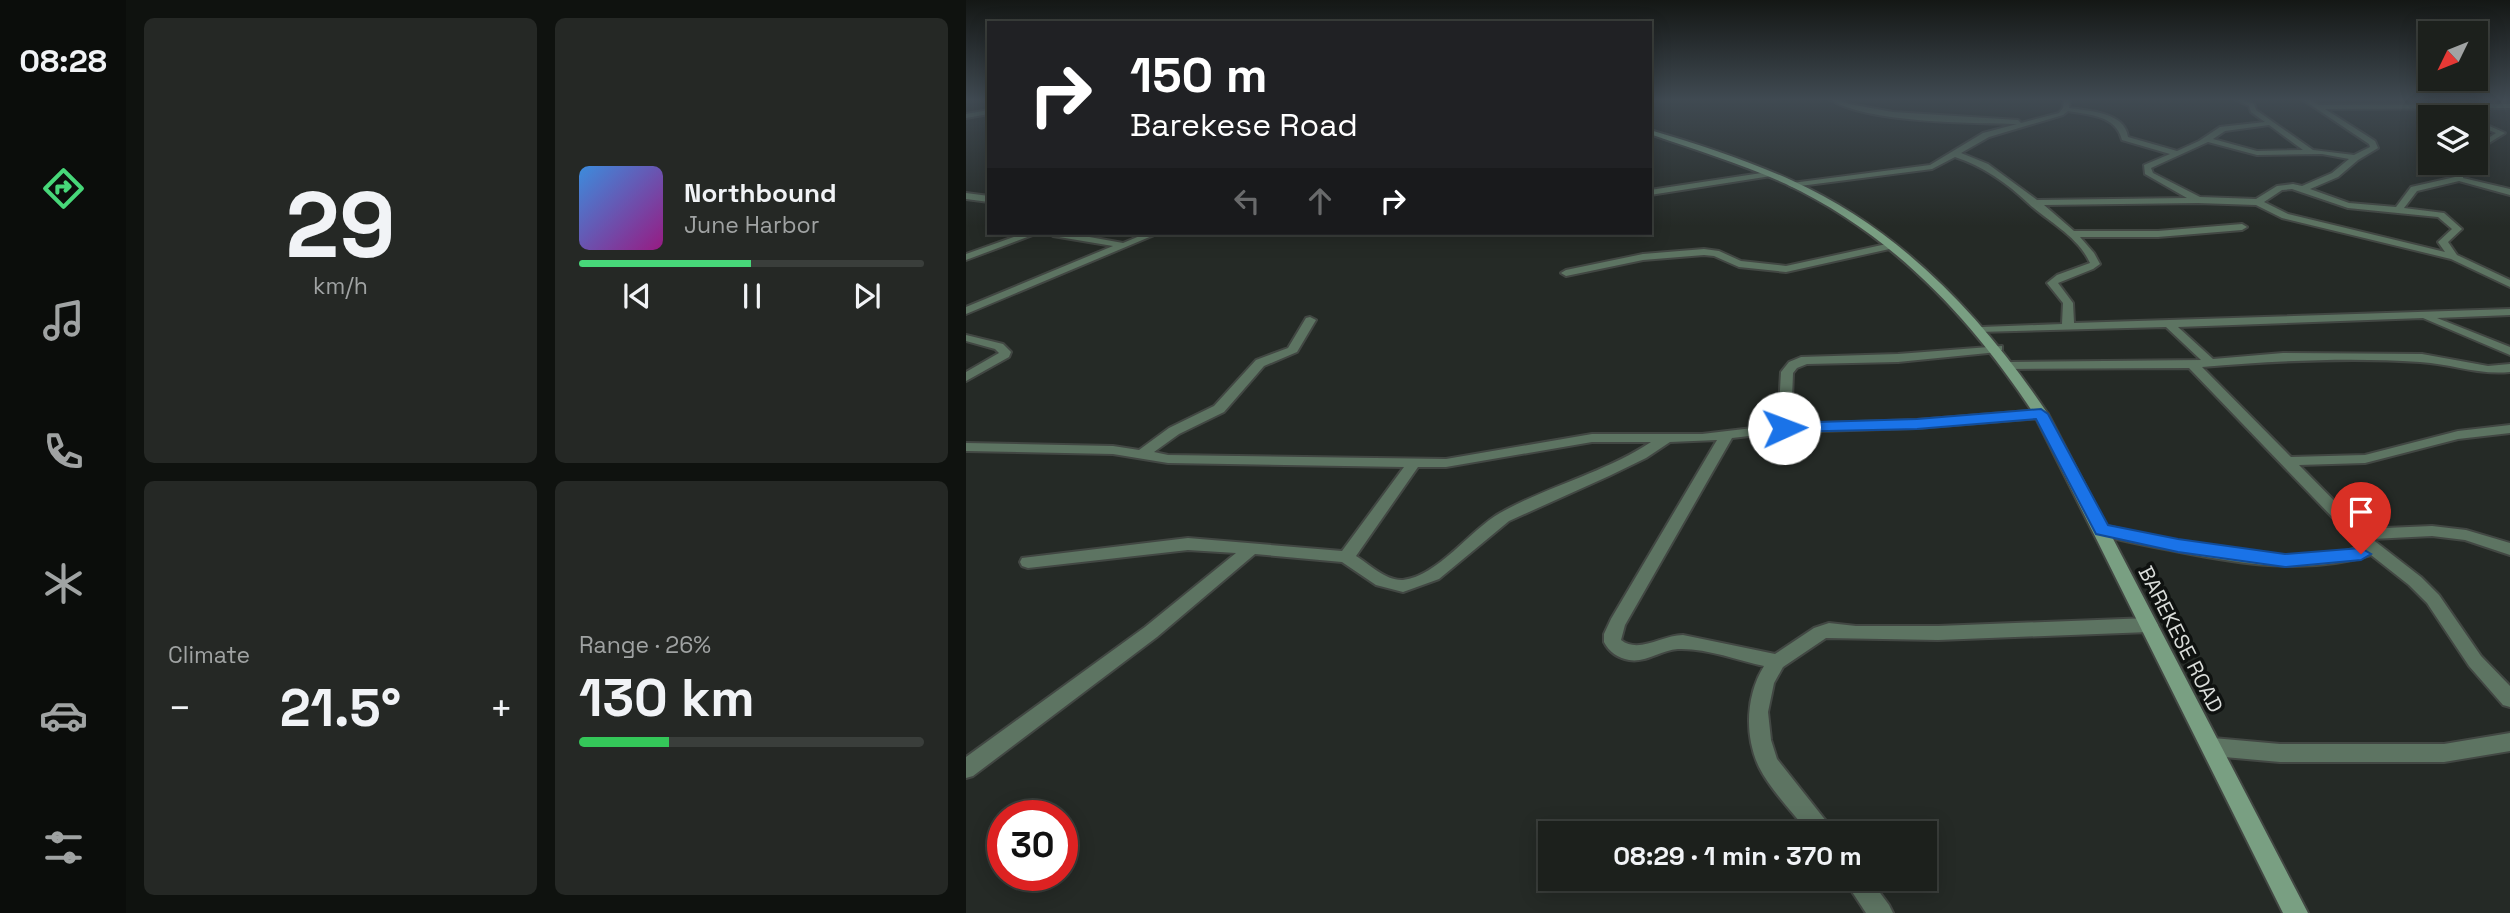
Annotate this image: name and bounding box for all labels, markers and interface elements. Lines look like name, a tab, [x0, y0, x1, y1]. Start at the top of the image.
north arrow	[2418, 21, 2488, 91]
map controls	[2418, 21, 2488, 175]
text: 08:28	[19, 41, 107, 81]
text: 150 m	[1130, 44, 1268, 106]
icon: right	[1015, 49, 1106, 140]
text: Barekese Road	[1130, 105, 1358, 145]
button: layers	[2418, 105, 2488, 175]
icon: directions	[39, 164, 88, 213]
text: 29	[286, 167, 395, 284]
text: Northbound	[684, 176, 837, 210]
icon: left	[1228, 182, 1266, 220]
icon: ahead	[1301, 182, 1339, 220]
icon: right	[1374, 182, 1412, 220]
text: June Harbor	[684, 210, 819, 240]
text: km/h	[313, 271, 368, 301]
icon: previous	[618, 277, 656, 315]
icon: pause	[733, 277, 771, 315]
icon: next	[848, 277, 886, 315]
icon: music	[39, 296, 88, 345]
position arrow	[1747, 391, 1821, 465]
icon: phone	[39, 427, 88, 476]
pin	[2331, 482, 2391, 554]
icon: arrive	[2342, 493, 2380, 531]
icon: climate	[39, 559, 88, 608]
street label: BAREKESE ROAD	[2132, 561, 2230, 717]
text: Range · 26%	[579, 630, 711, 660]
text: Climate	[168, 640, 250, 670]
text: 130 km	[579, 665, 755, 731]
text: 21.5°	[280, 675, 401, 741]
text: −	[168, 684, 192, 732]
text: +	[489, 684, 513, 732]
icon: car	[39, 691, 88, 740]
speed limit sign: 30	[987, 800, 1078, 891]
icon: filters	[39, 823, 88, 872]
text: 08:29 · 1 min · 370 m	[1613, 839, 1862, 873]

